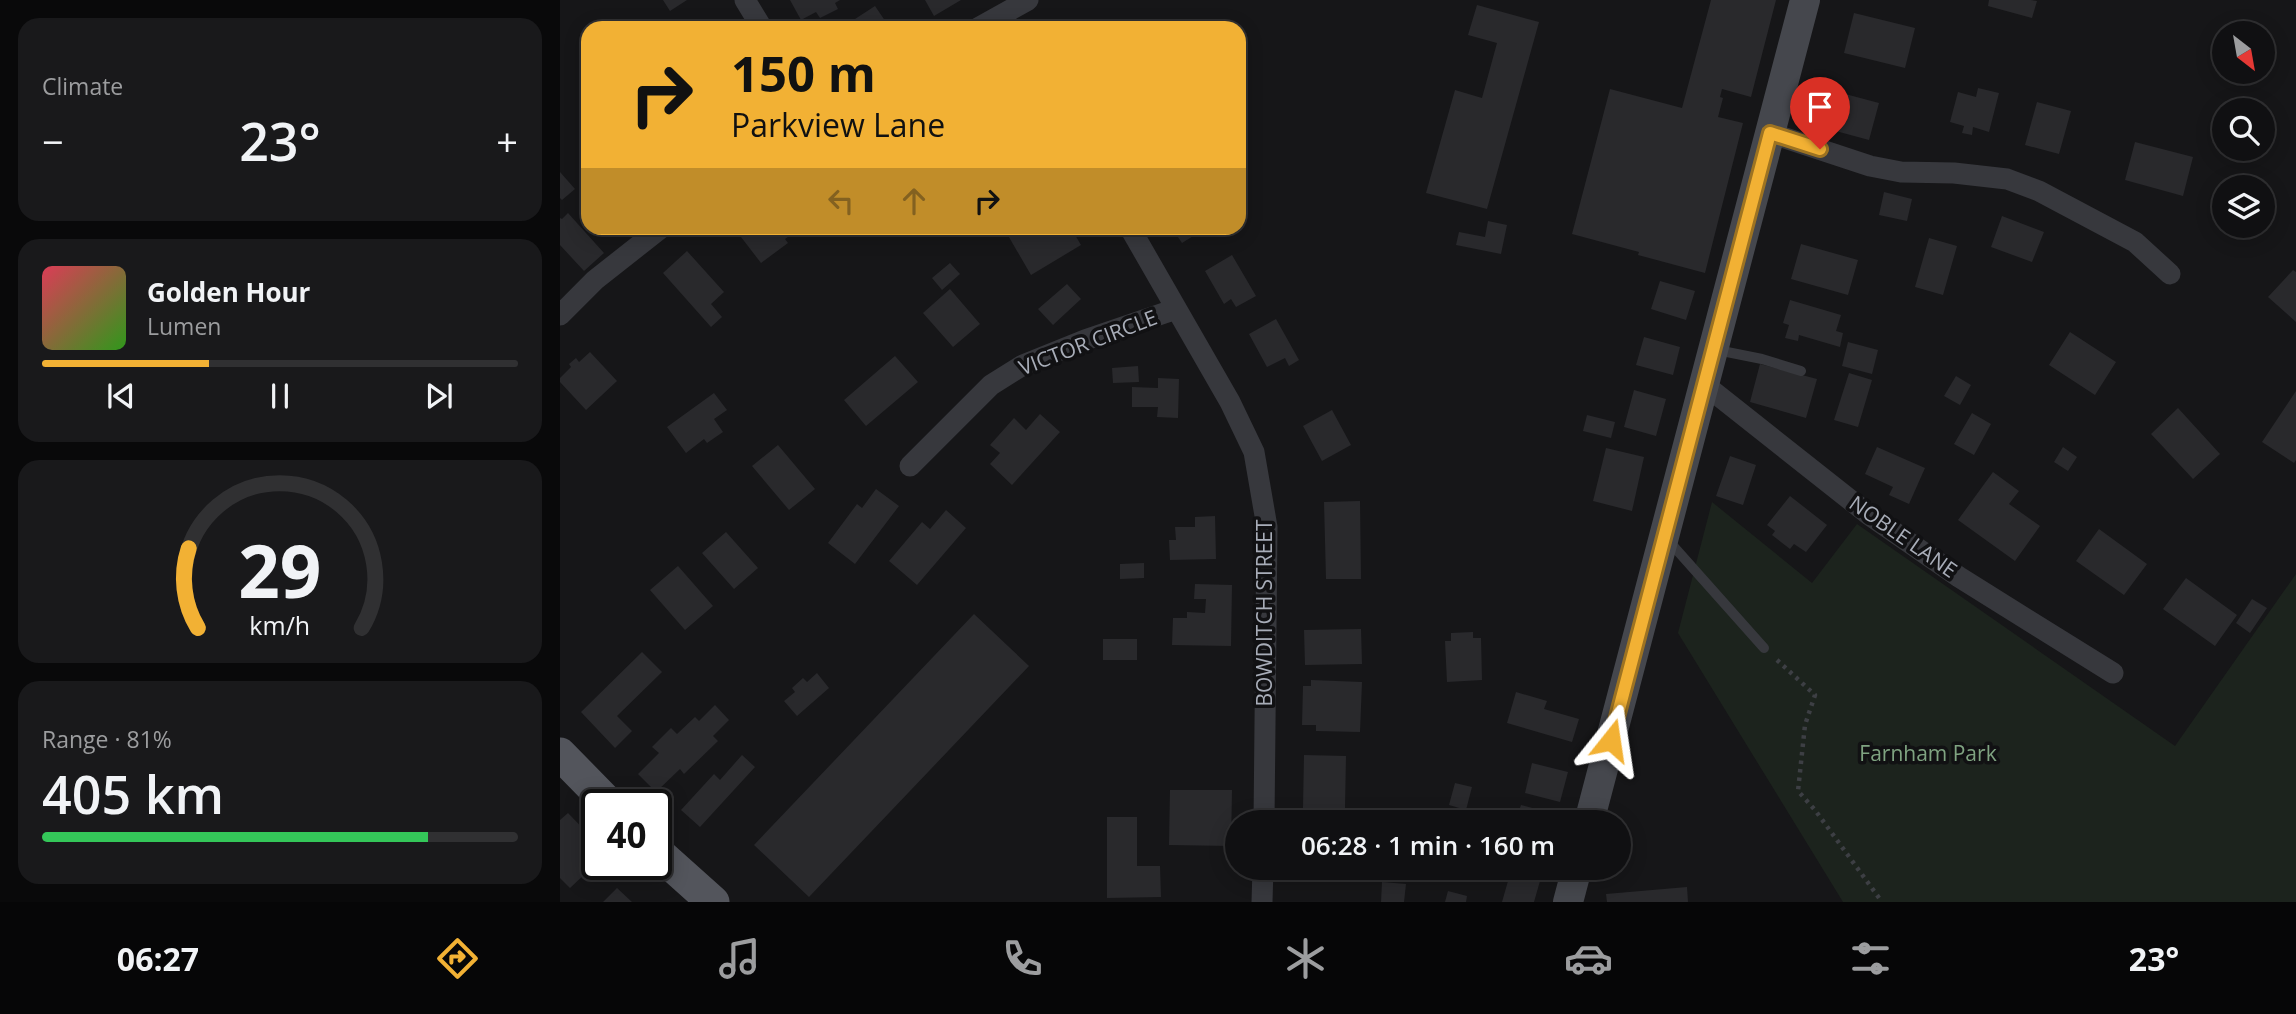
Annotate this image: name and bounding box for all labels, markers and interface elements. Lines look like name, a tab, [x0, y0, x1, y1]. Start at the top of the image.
north arrow	[2212, 21, 2275, 84]
map controls	[2212, 21, 2275, 238]
text: 150 m	[731, 40, 876, 106]
icon: right	[616, 49, 707, 140]
text: Climate	[42, 70, 123, 102]
pin	[1790, 77, 1850, 149]
icon: arrive	[1801, 88, 1839, 126]
button: search	[2212, 98, 2275, 161]
text: Parkview Lane	[731, 103, 945, 146]
text: 23°	[239, 105, 321, 176]
text: −	[42, 115, 64, 167]
text: +	[496, 115, 518, 167]
button: layers	[2212, 175, 2275, 238]
icon: left	[822, 182, 860, 220]
icon: ahead	[895, 182, 933, 220]
icon: right	[968, 182, 1006, 220]
text: Golden Hour	[147, 274, 310, 310]
street label: VICTOR CIRCLE	[1015, 303, 1161, 381]
text: Lumen	[147, 310, 221, 342]
icon: previous	[102, 377, 140, 415]
icon: pause	[261, 377, 299, 415]
icon: next	[420, 377, 458, 415]
street label: NOBLE LANE	[1844, 489, 1963, 584]
street label: BOWDITCH STREET	[1250, 519, 1278, 707]
text: 29	[238, 520, 322, 619]
text: km/h	[250, 607, 310, 641]
position arrow	[1574, 703, 1648, 777]
text: Range · 81%	[42, 723, 172, 755]
park label: Farnham Park	[1859, 739, 1997, 767]
text: 405 km	[42, 758, 224, 829]
speed limit sign: 40	[581, 789, 672, 880]
text: 06:28 · 1 min · 160 m	[1301, 827, 1555, 863]
icon: directions	[433, 934, 482, 983]
icon: music	[715, 934, 764, 983]
icon: phone	[998, 934, 1047, 983]
icon: climate	[1281, 934, 1330, 983]
icon: car	[1564, 934, 1613, 983]
icon: filters	[1846, 934, 1895, 983]
text: 06:27	[117, 937, 199, 980]
text: 23°	[2129, 937, 2179, 980]

